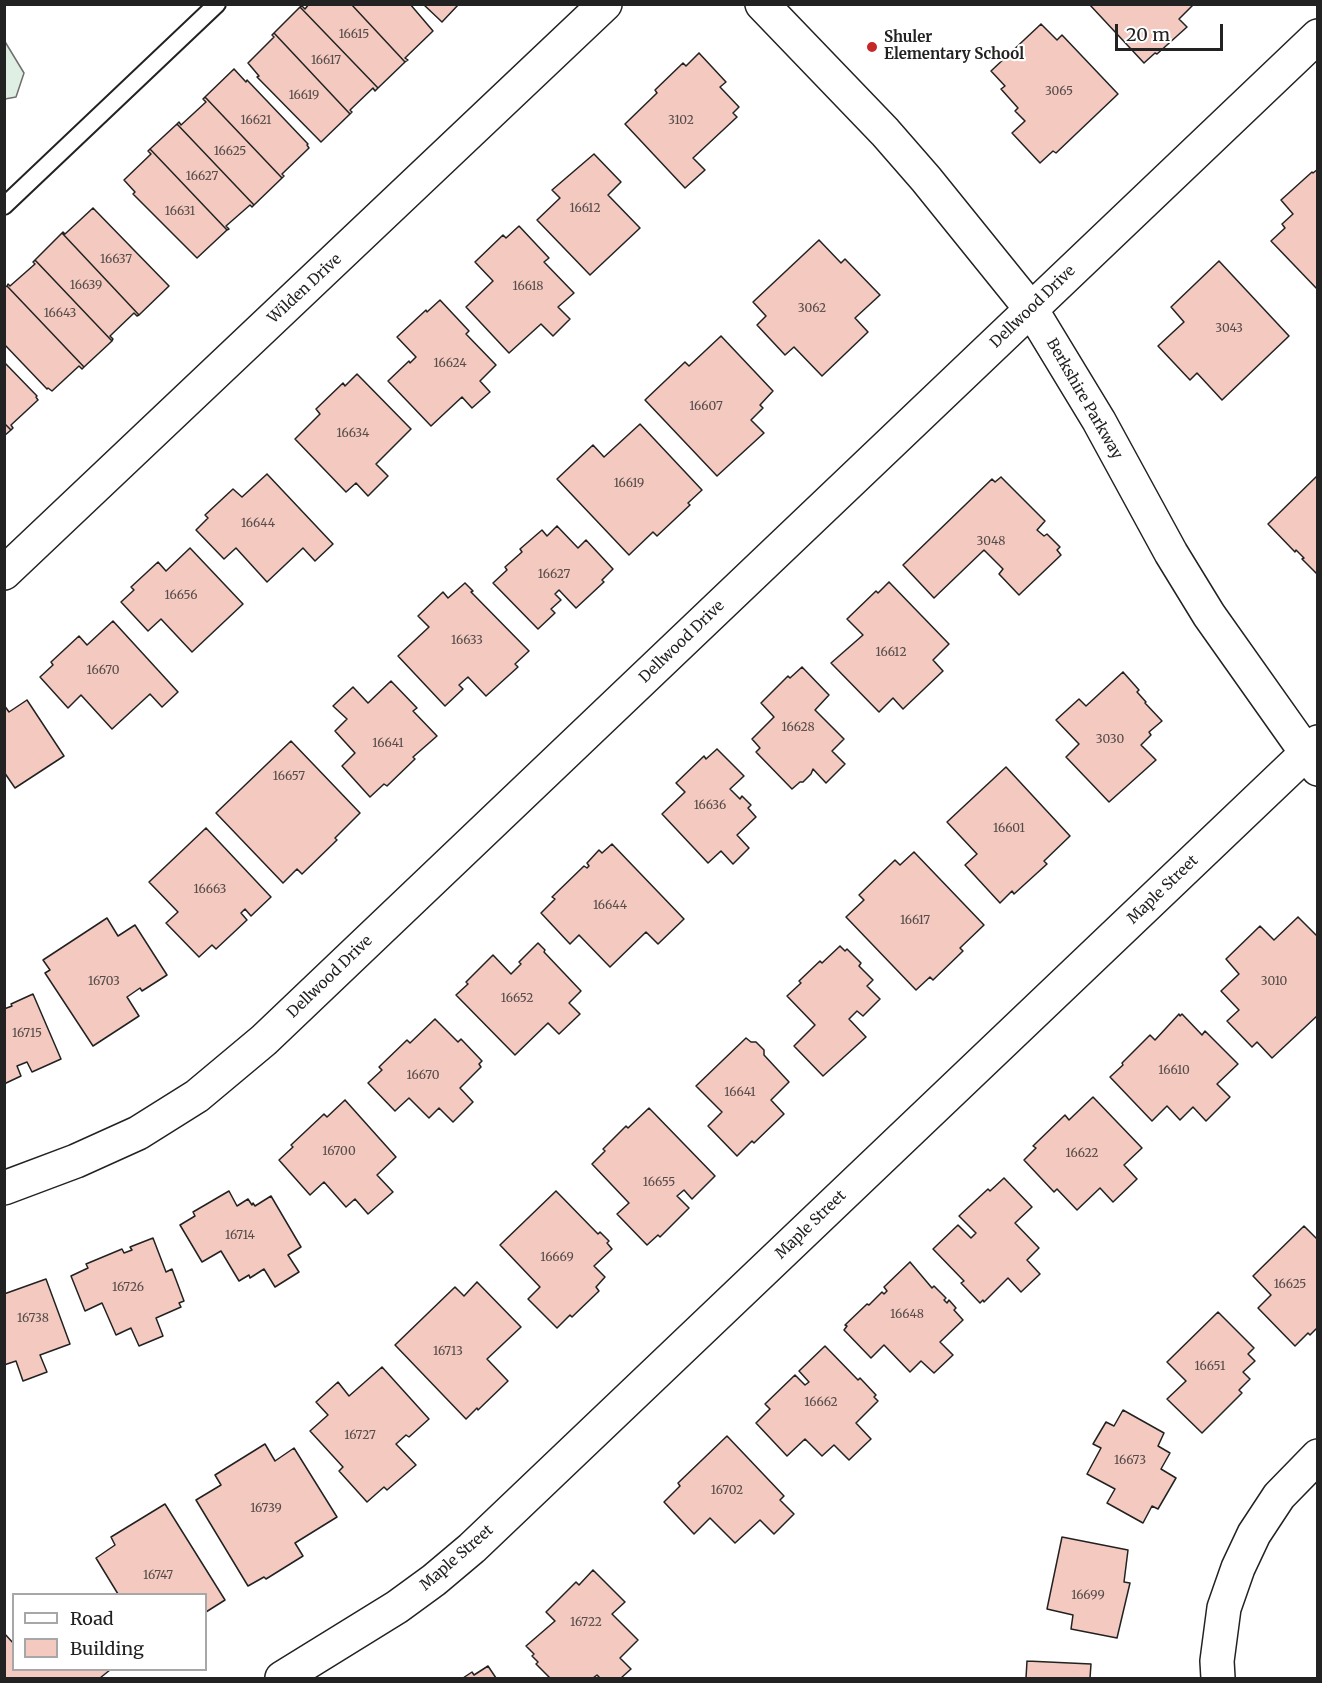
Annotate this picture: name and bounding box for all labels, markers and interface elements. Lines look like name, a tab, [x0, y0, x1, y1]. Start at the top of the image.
scale bar	[1118, 12, 1226, 50]
text: 20 m	[1126, 23, 1170, 46]
house number: 16615	[339, 28, 369, 42]
place label: Shuler Elementary School	[884, 29, 1024, 64]
marker: Shuler Elementary School	[865, 40, 879, 54]
house number: 16617	[311, 54, 341, 68]
house number: 3065	[1045, 85, 1073, 99]
house number: 16619	[289, 89, 319, 103]
house number: 16621	[240, 114, 272, 128]
house number: 3102	[668, 114, 694, 128]
house number: 16625	[214, 145, 246, 159]
house number: 16627	[186, 170, 218, 184]
house number: 16612	[569, 202, 601, 216]
house number: 16631	[165, 205, 195, 219]
street label: Wilden Drive	[265, 250, 345, 328]
house number: 16637	[100, 253, 132, 267]
street label: Dellwood Drive	[987, 262, 1079, 352]
house number: 16639	[70, 279, 102, 293]
house number: 16618	[513, 280, 543, 294]
house number: 3062	[798, 302, 826, 316]
house number: 16643	[44, 307, 76, 321]
house number: 3043	[1215, 322, 1243, 336]
street label: Berkshire Parkway	[1042, 335, 1126, 463]
house number: 16624	[433, 357, 467, 371]
house number: 16607	[689, 400, 723, 414]
house number: 16634	[337, 427, 369, 441]
house number: 16619	[614, 477, 644, 491]
house number: 16644	[241, 517, 275, 531]
house number: 3048	[977, 535, 1005, 549]
house number: 16627	[538, 568, 570, 582]
house number: 16656	[164, 589, 198, 603]
street label: Dellwood Drive	[636, 597, 728, 687]
house number: 16633	[451, 634, 483, 648]
house number: 16612	[875, 646, 907, 660]
house number: 16670	[87, 664, 119, 678]
house number: 16628	[781, 721, 815, 735]
house number: 3030	[1096, 733, 1124, 747]
house number: 16641	[372, 737, 404, 751]
house number: 16657	[273, 770, 305, 784]
house number: 16636	[694, 799, 726, 813]
house number: 16601	[993, 822, 1025, 836]
street label: Maple Street	[1124, 852, 1202, 928]
house number: 16663	[194, 883, 226, 897]
house number: 16644	[593, 899, 627, 913]
house number: 16617	[900, 914, 930, 928]
street label: Dellwood Drive	[284, 932, 376, 1022]
house number: 16703	[88, 975, 120, 989]
house number: 3010	[1261, 975, 1287, 989]
house number: 16652	[501, 992, 533, 1006]
house number: 16715	[12, 1027, 42, 1041]
house number: 16610	[1158, 1064, 1190, 1078]
house number: 16670	[407, 1069, 439, 1083]
house number: 16641	[724, 1086, 756, 1100]
house number: 16700	[322, 1145, 356, 1159]
house number: 16622	[1066, 1147, 1098, 1161]
house number: 16655	[643, 1176, 675, 1190]
street label: Maple Street	[772, 1187, 850, 1263]
house number: 16714	[225, 1229, 255, 1243]
house number: 16669	[540, 1251, 574, 1265]
house number: 16625	[1274, 1278, 1306, 1292]
house number: 16726	[112, 1281, 144, 1295]
house number: 16648	[890, 1308, 924, 1322]
house number: 16738	[17, 1312, 49, 1326]
house number: 16713	[433, 1345, 463, 1359]
house number: 16651	[1195, 1360, 1225, 1374]
house number: 16662	[804, 1396, 838, 1410]
house number: 16727	[344, 1429, 376, 1443]
house number: 16673	[1114, 1454, 1146, 1468]
house number: 16702	[711, 1484, 743, 1498]
house number: 16739	[250, 1502, 282, 1516]
street label: Maple Street	[417, 1521, 497, 1595]
house number: 16747	[143, 1569, 173, 1583]
house number: 16699	[1071, 1589, 1105, 1603]
legend	[12, 1593, 207, 1671]
text: Road	[70, 1607, 114, 1630]
house number: 16722	[570, 1616, 602, 1630]
text: Building	[70, 1637, 144, 1660]

